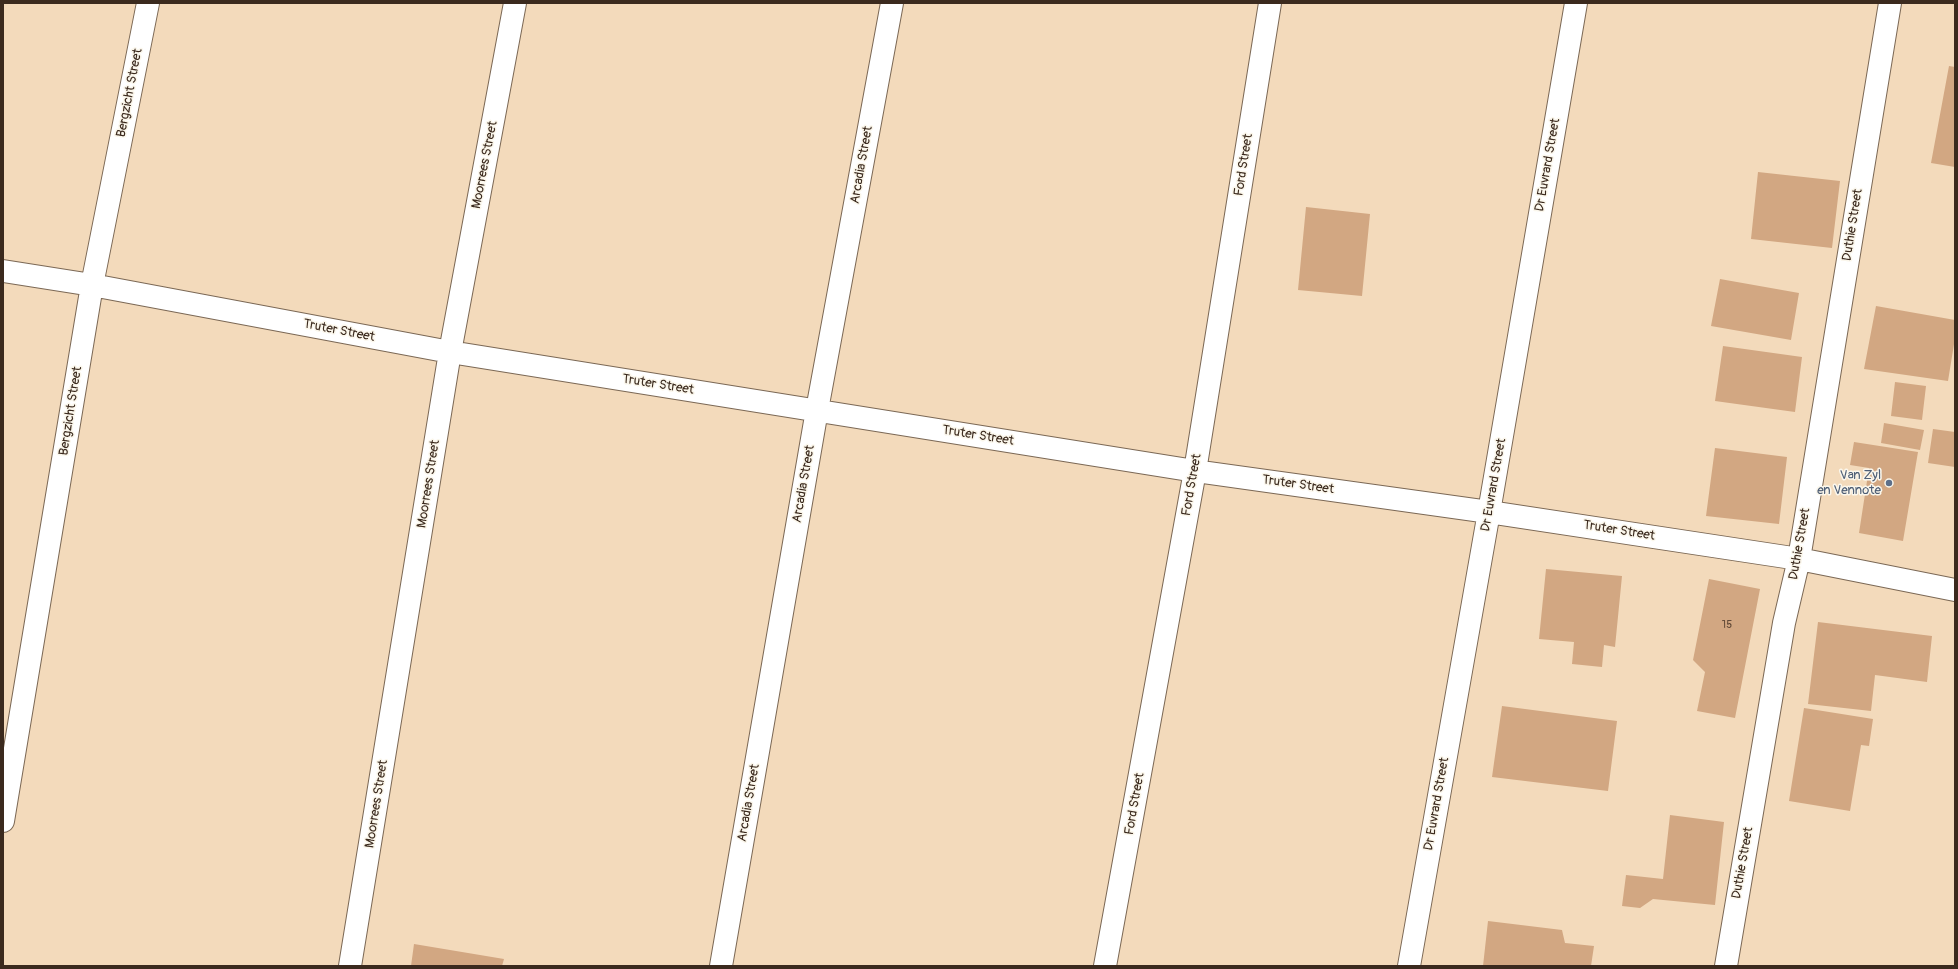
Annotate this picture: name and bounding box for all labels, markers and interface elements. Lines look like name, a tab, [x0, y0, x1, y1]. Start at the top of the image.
street label: Bergzicht Street	[114, 47, 146, 139]
street label: Dr Euvrard Street	[1532, 117, 1564, 213]
street label: Moorrees Street	[469, 120, 501, 210]
street label: Arcadia Street	[847, 125, 877, 205]
street label: Ford Street	[1231, 133, 1257, 197]
street label: Duthie Street	[1840, 188, 1866, 262]
street label: Truter Street	[302, 316, 376, 346]
street label: Bergzicht Street	[56, 365, 86, 457]
street label: Truter Street	[621, 372, 695, 398]
street label: Truter Street	[941, 423, 1015, 449]
street label: Dr Euvrard Street	[1478, 437, 1510, 533]
street label: Moorrees Street	[414, 439, 444, 529]
street label: Arcadia Street	[789, 444, 819, 524]
street label: Ford Street	[1179, 453, 1205, 517]
place label: Van Zyl en Vennote	[1817, 468, 1881, 499]
street label: Truter Street	[1261, 472, 1335, 498]
marker: Van Zyl en Vennote	[1884, 478, 1894, 488]
street label: Duthie Street	[1786, 507, 1814, 581]
street label: Truter Street	[1582, 518, 1656, 544]
house number: 15	[1722, 618, 1732, 632]
street label: Dr Euvrard Street	[1421, 756, 1453, 852]
street label: Moorrees Street	[362, 759, 392, 849]
street label: Arcadia Street	[734, 763, 764, 843]
street label: Ford Street	[1122, 772, 1148, 836]
street label: Duthie Street	[1729, 826, 1757, 900]

